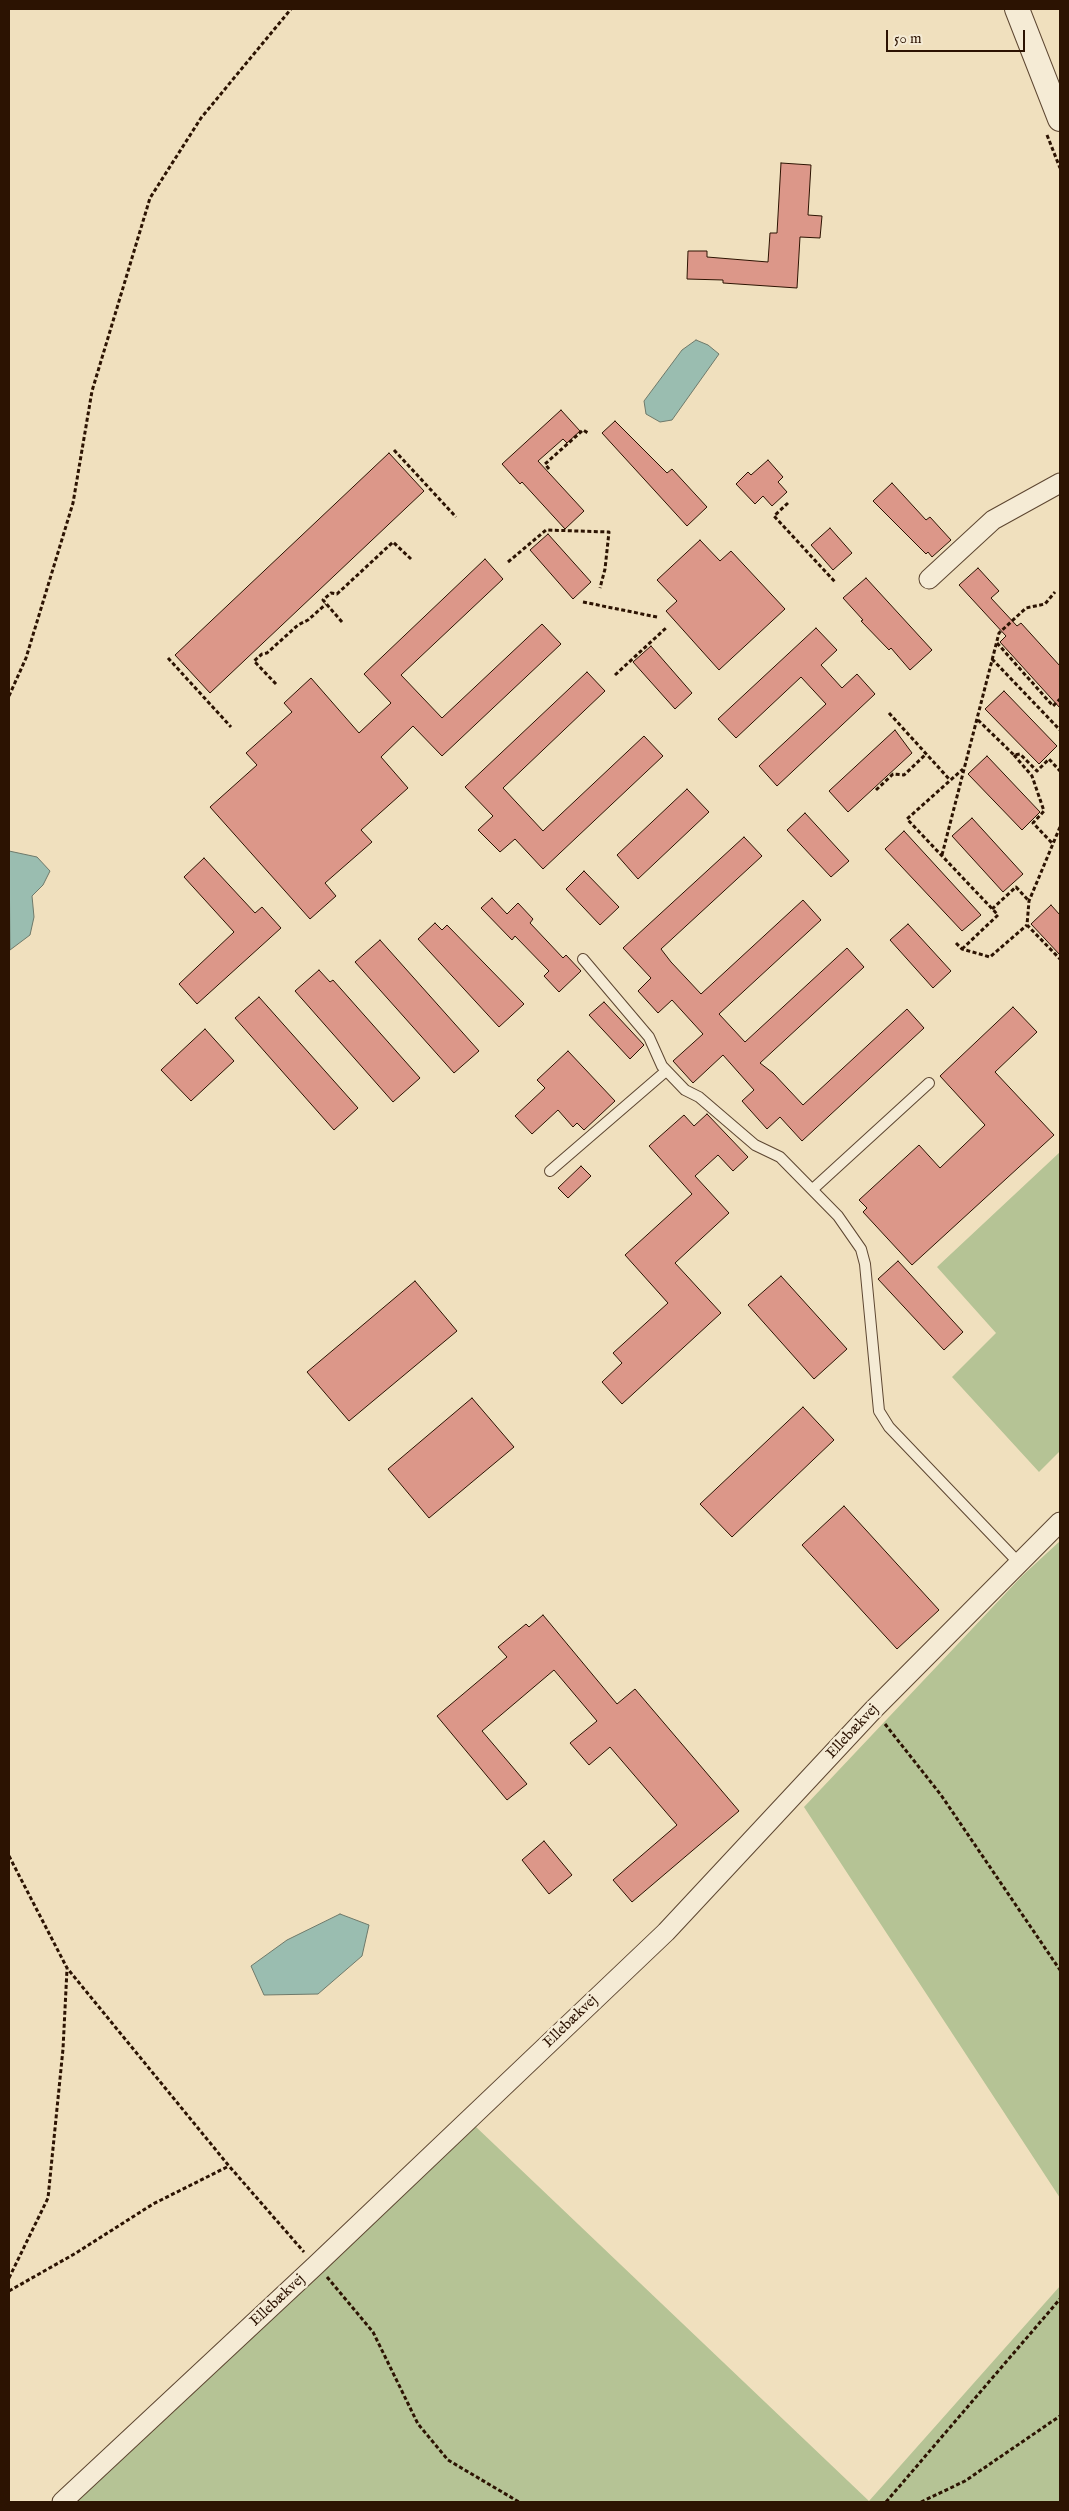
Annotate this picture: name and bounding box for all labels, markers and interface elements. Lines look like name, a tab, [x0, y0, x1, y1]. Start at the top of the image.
scale bar	[889, 20, 1028, 52]
text: 50 m	[894, 29, 922, 48]
street label: Ellebækvej	[823, 1701, 883, 1763]
street label: Ellebækvej	[540, 1992, 602, 2052]
street label: Ellebækvej	[247, 2271, 309, 2331]

